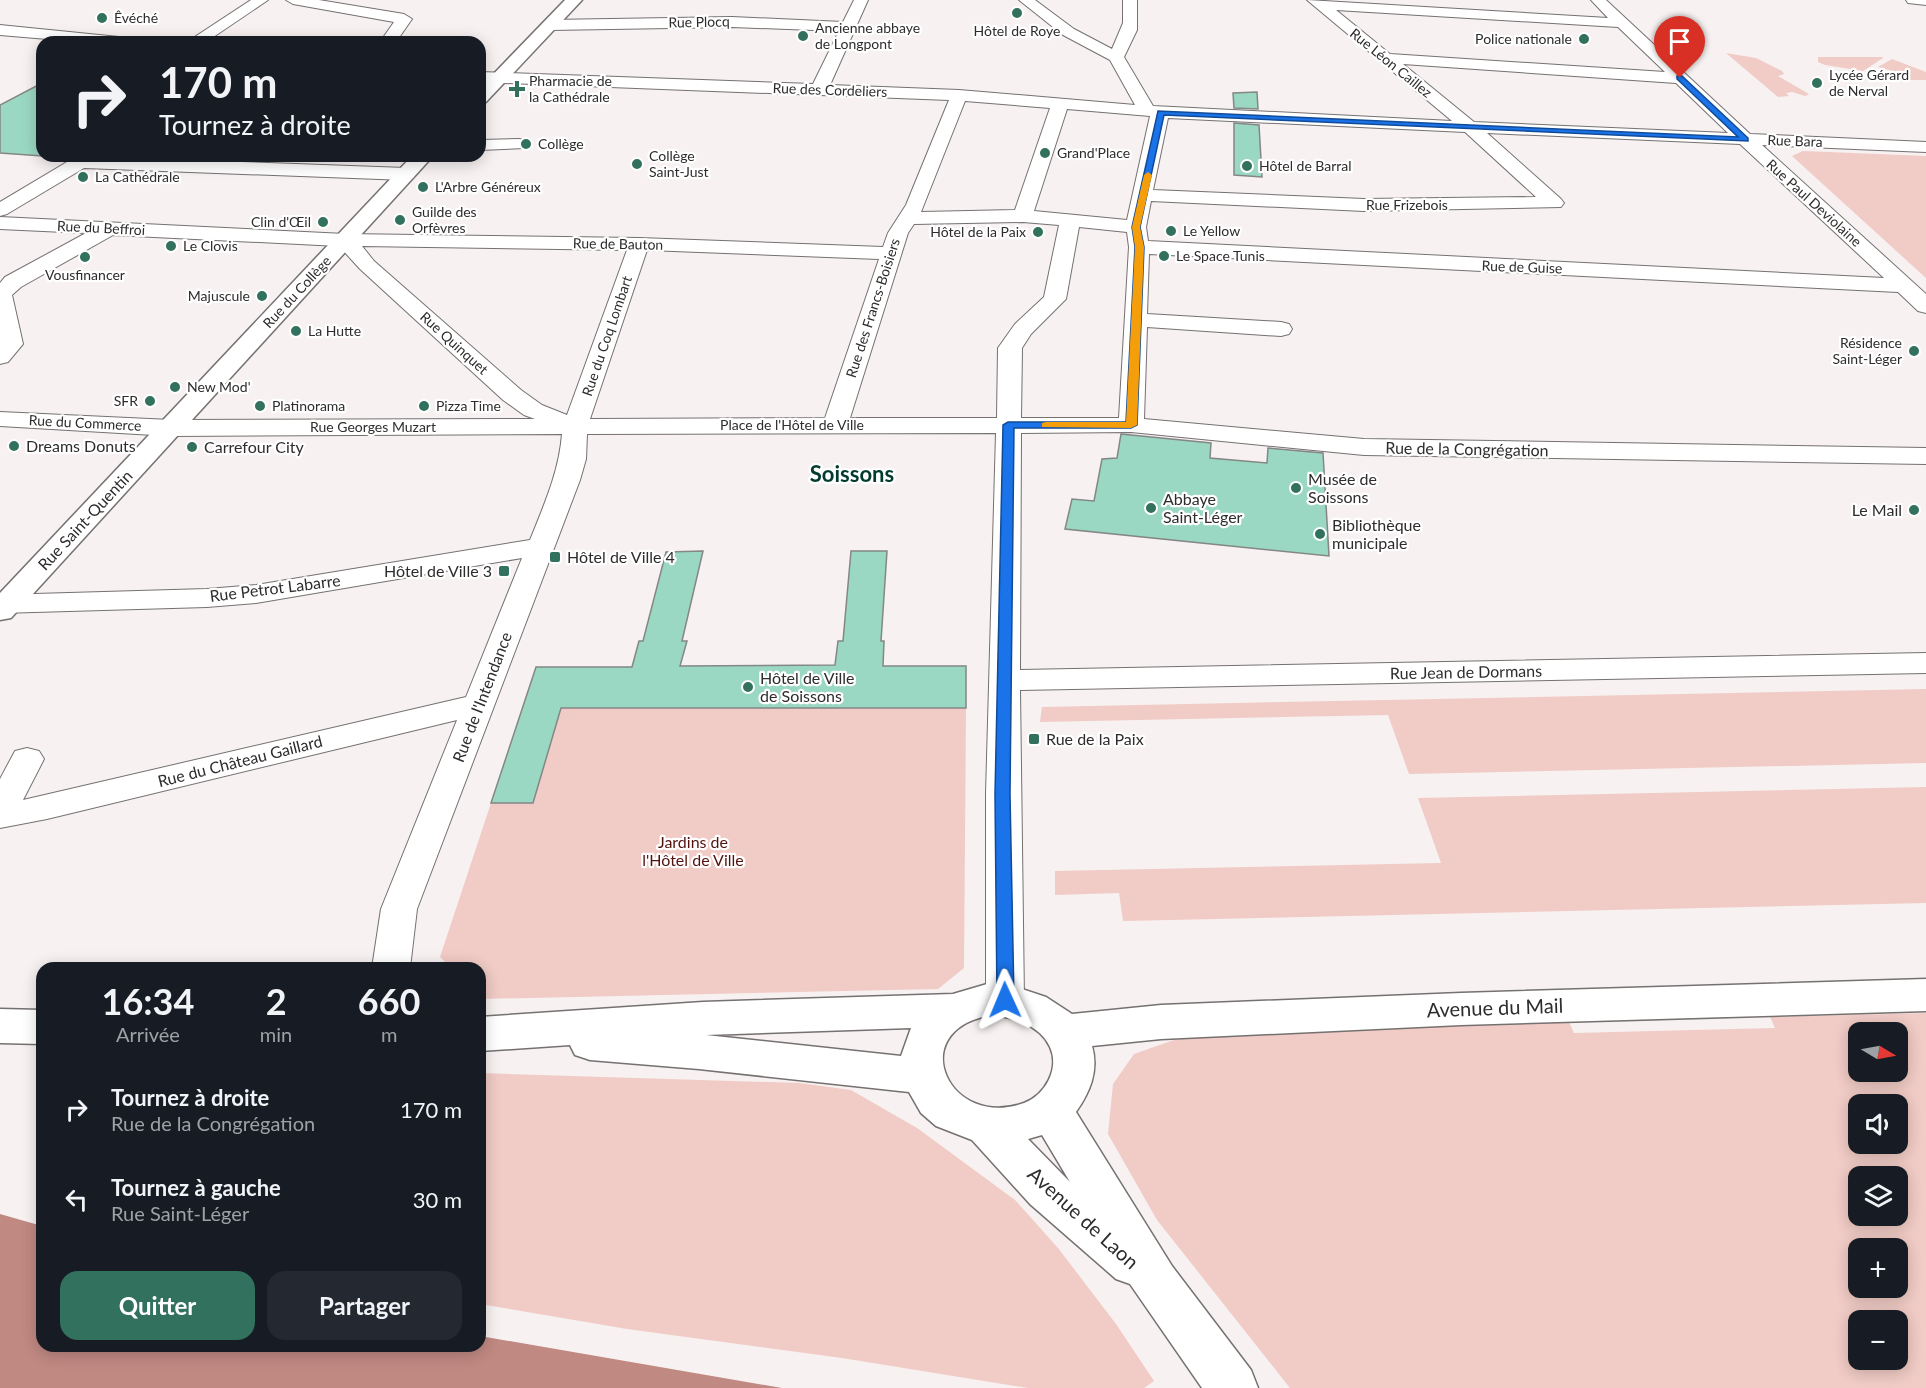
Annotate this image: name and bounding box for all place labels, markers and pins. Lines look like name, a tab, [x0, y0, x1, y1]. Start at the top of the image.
marker: Hôtel de Roye	[1010, 6, 1024, 20]
place label: Êvéché	[114, 9, 158, 26]
marker: Êvéché	[95, 11, 109, 25]
pin	[1654, 16, 1705, 78]
place label: Ancienne abbaye de Longpont	[815, 19, 920, 52]
place label: Hôtel de Roye	[974, 22, 1060, 39]
marker: Ancienne abbaye de Longpont	[796, 29, 810, 43]
place label: Police nationale	[1475, 30, 1572, 47]
marker: Police nationale	[1577, 32, 1591, 46]
place label: Lycée Gérard de Nerval	[1829, 66, 1909, 99]
place label: Pharmacie de la Cathédrale	[529, 72, 612, 105]
marker: Lycée Gérard de Nerval	[1810, 76, 1824, 90]
marker: Pharmacie de la Cathédrale	[510, 82, 524, 96]
place label: Collège	[538, 135, 584, 152]
marker: Collège	[519, 137, 533, 151]
place label: Grand'Place	[1057, 144, 1130, 161]
marker: Grand'Place	[1038, 146, 1052, 160]
place label: Collège Saint-Just	[649, 147, 709, 180]
marker: Collège Saint-Just	[630, 157, 644, 171]
place label: Hôtel de Barral	[1259, 157, 1352, 174]
marker: Hôtel de Barral	[1240, 159, 1254, 173]
place label: La Cathédrale	[95, 168, 180, 185]
marker: La Cathédrale	[76, 170, 90, 184]
place label: L'Arbre Généreux	[435, 178, 541, 195]
marker: L'Arbre Généreux	[416, 180, 430, 194]
place label: Guilde des Orfèvres	[412, 203, 477, 236]
place label: Clin d'Œil	[251, 213, 311, 230]
marker: Guilde des Orfèvres	[393, 213, 407, 227]
marker: Clin d'Œil	[316, 215, 330, 229]
place label: Le Yellow	[1183, 222, 1240, 239]
place label: Hôtel de la Paix	[930, 223, 1026, 240]
marker: Le Yellow	[1164, 224, 1178, 238]
marker: Hôtel de la Paix	[1031, 225, 1045, 239]
place label: Le Clovis	[183, 237, 238, 254]
marker: Le Clovis	[164, 239, 178, 253]
place label: Le Space Tunis	[1176, 247, 1265, 264]
marker: Le Space Tunis	[1157, 249, 1171, 263]
marker: Vousfinancer	[78, 250, 92, 264]
place label: Vousfinancer	[45, 266, 125, 283]
place label: Majuscule	[188, 287, 250, 304]
marker: Majuscule	[255, 289, 269, 303]
place label: La Hutte	[308, 322, 361, 339]
marker: La Hutte	[289, 324, 303, 338]
place label: Résidence Saint-Léger	[1833, 334, 1902, 367]
marker: Résidence Saint-Léger	[1907, 344, 1921, 358]
place label: New Mod'	[187, 378, 251, 395]
marker: New Mod'	[168, 380, 182, 394]
place label: SFR	[114, 392, 138, 409]
marker: SFR	[143, 394, 157, 408]
place label: Platinorama	[272, 397, 345, 414]
place label: Pizza Time	[436, 397, 501, 414]
marker: Platinorama	[253, 399, 267, 413]
marker: Pizza Time	[417, 399, 431, 413]
place label: Dreams Donuts	[26, 436, 136, 455]
place label: Carrefour City	[204, 437, 305, 456]
marker: Dreams Donuts	[7, 439, 21, 453]
marker: Carrefour City	[185, 440, 199, 454]
place label: Musée de Soissons	[1308, 469, 1377, 506]
marker: Musée de Soissons	[1289, 481, 1303, 495]
place label: Abbaye Saint-Léger	[1163, 489, 1243, 526]
place label: Le Mail	[1852, 500, 1902, 519]
marker: Abbaye Saint-Léger	[1144, 501, 1158, 515]
marker: Le Mail	[1907, 503, 1921, 517]
place label: Bibliothèque municipale	[1332, 515, 1421, 552]
marker: Bibliothèque municipale	[1313, 527, 1327, 541]
place label: Hôtel de Ville 4	[567, 547, 675, 566]
marker: Hôtel de Ville 4	[548, 550, 562, 564]
place label: Hôtel de Ville 3	[384, 561, 492, 580]
marker: Hôtel de Ville 3	[497, 564, 511, 578]
place label: Hôtel de Ville de Soissons	[760, 668, 855, 705]
marker: Hôtel de Ville de Soissons	[741, 680, 755, 694]
place label: Rue de la Paix	[1046, 729, 1144, 748]
marker: Rue de la Paix	[1027, 732, 1041, 746]

